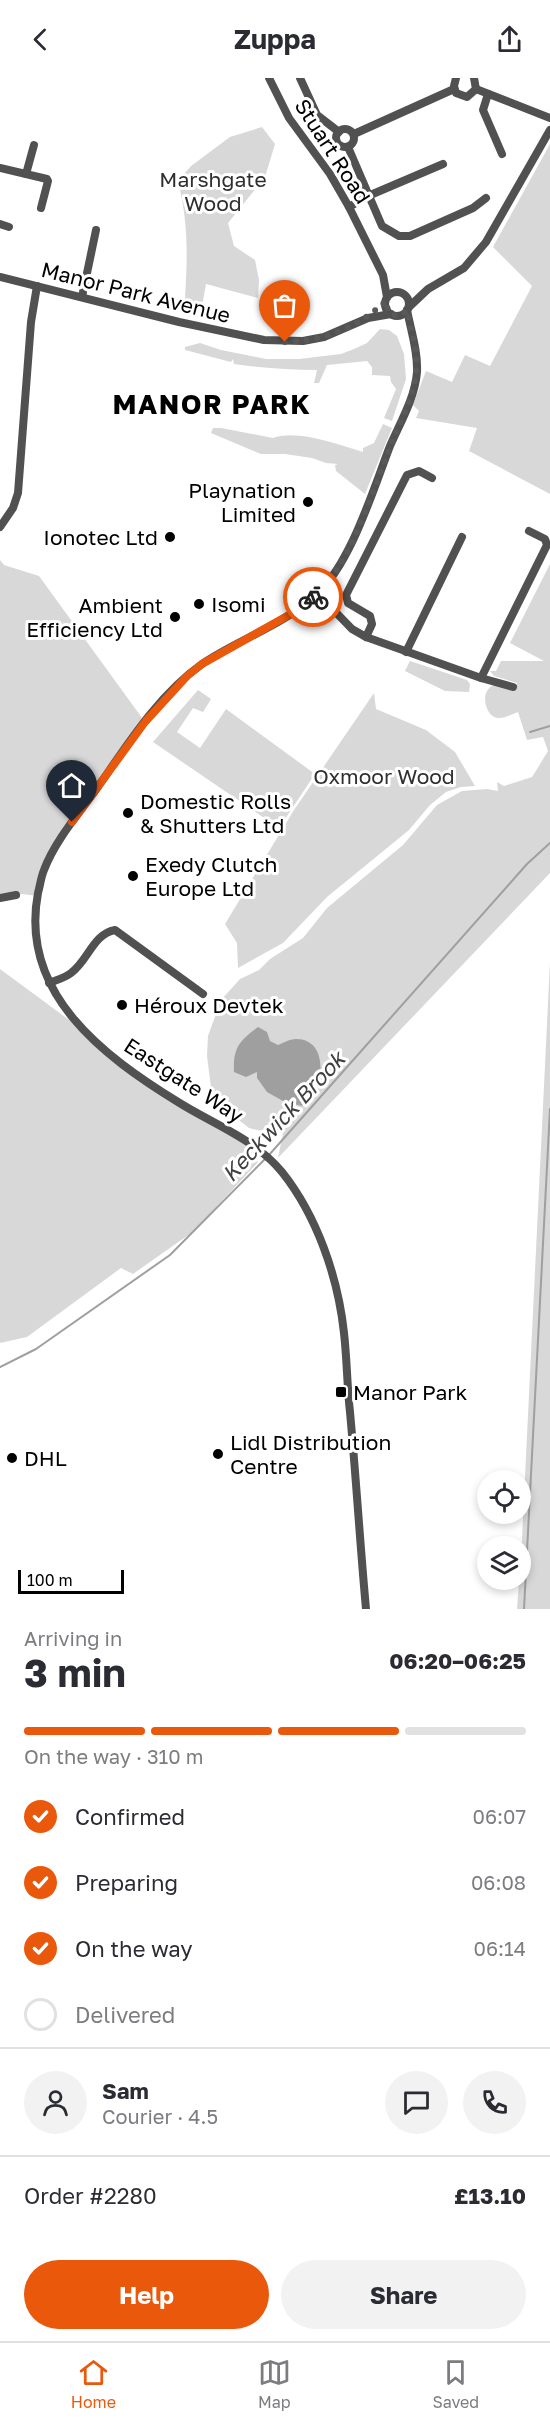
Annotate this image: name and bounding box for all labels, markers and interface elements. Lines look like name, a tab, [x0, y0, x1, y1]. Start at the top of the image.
icon: back	[24, 23, 57, 56]
text: Zuppa	[234, 23, 316, 55]
icon: share	[493, 23, 526, 56]
street label: Stuart Road	[289, 94, 377, 208]
park label: Marshgate Wood	[159, 166, 267, 216]
street label: Manor Park Avenue	[39, 256, 233, 328]
pin	[259, 280, 310, 342]
icon: bag	[268, 289, 301, 322]
district label: MANOR PARK	[113, 388, 311, 420]
place label: Playnation Limited	[188, 477, 296, 527]
marker: Playnation Limited	[301, 495, 315, 509]
place label: Ionotec Ltd	[43, 524, 158, 550]
marker: Ionotec Ltd	[163, 530, 177, 544]
courier	[283, 567, 343, 627]
icon: bike	[297, 581, 330, 614]
place label: Isomi	[211, 591, 266, 617]
place label: Ambient Efficiency Ltd	[26, 592, 163, 642]
marker: Isomi	[192, 597, 206, 611]
marker: Ambient Efficiency Ltd	[168, 610, 182, 624]
pin	[46, 760, 97, 822]
park label: Oxmoor Wood	[313, 763, 455, 789]
icon: home	[55, 769, 88, 802]
place label: Domestic Rolls & Shutters Ltd	[140, 788, 291, 838]
marker: Domestic Rolls & Shutters Ltd	[121, 806, 135, 820]
place label: Exedy Clutch Europe Ltd	[145, 851, 278, 901]
marker: Exedy Clutch Europe Ltd	[126, 869, 140, 883]
place label: Héroux Devtek	[134, 992, 284, 1018]
marker: Héroux Devtek	[115, 998, 129, 1012]
street label: Eastgate Way	[120, 1032, 249, 1128]
water label: Keckwick Brook	[216, 1044, 352, 1187]
place label: Manor Park	[353, 1379, 467, 1405]
marker: Manor Park	[334, 1385, 348, 1399]
place label: Lidl Distribution Centre	[230, 1429, 391, 1479]
place label: DHL	[24, 1445, 67, 1471]
marker: Lidl Distribution Centre	[211, 1447, 225, 1461]
marker: DHL	[5, 1451, 19, 1465]
map controls	[477, 1470, 531, 1590]
button: locate	[477, 1470, 531, 1524]
button: layers	[477, 1536, 531, 1590]
scale bar	[18, 1567, 124, 1594]
text: 100 m	[27, 1570, 73, 1590]
text: Arriving in	[24, 1626, 122, 1650]
text: 06:20–06:25	[389, 1647, 526, 1674]
text: 3 min	[24, 1649, 126, 1696]
text: On the way · 310 m	[24, 1744, 203, 1768]
icon: check	[24, 1800, 57, 1833]
text: Confirmed	[75, 1803, 185, 1830]
text: 06:07	[473, 1804, 526, 1828]
icon: check	[24, 1866, 57, 1899]
text: Preparing	[75, 1869, 178, 1896]
text: 06:08	[471, 1870, 526, 1894]
icon: check	[24, 1932, 57, 1965]
text: On the way	[75, 1935, 193, 1962]
text: 06:14	[474, 1936, 526, 1960]
text: Delivered	[75, 2001, 175, 2028]
button: person	[24, 2071, 87, 2134]
button: chat	[385, 2071, 448, 2134]
button: phone	[463, 2071, 526, 2134]
text: Sam	[102, 2077, 149, 2104]
text: Courier · 4.5	[102, 2104, 218, 2128]
text: Order #2280	[24, 2182, 157, 2209]
text: £13.10	[454, 2182, 526, 2209]
button: Help	[24, 2260, 269, 2329]
button: Share	[281, 2260, 526, 2329]
tab: Home	[71, 2356, 116, 2412]
tab: Map	[258, 2356, 291, 2412]
tab: Saved	[432, 2356, 479, 2412]

